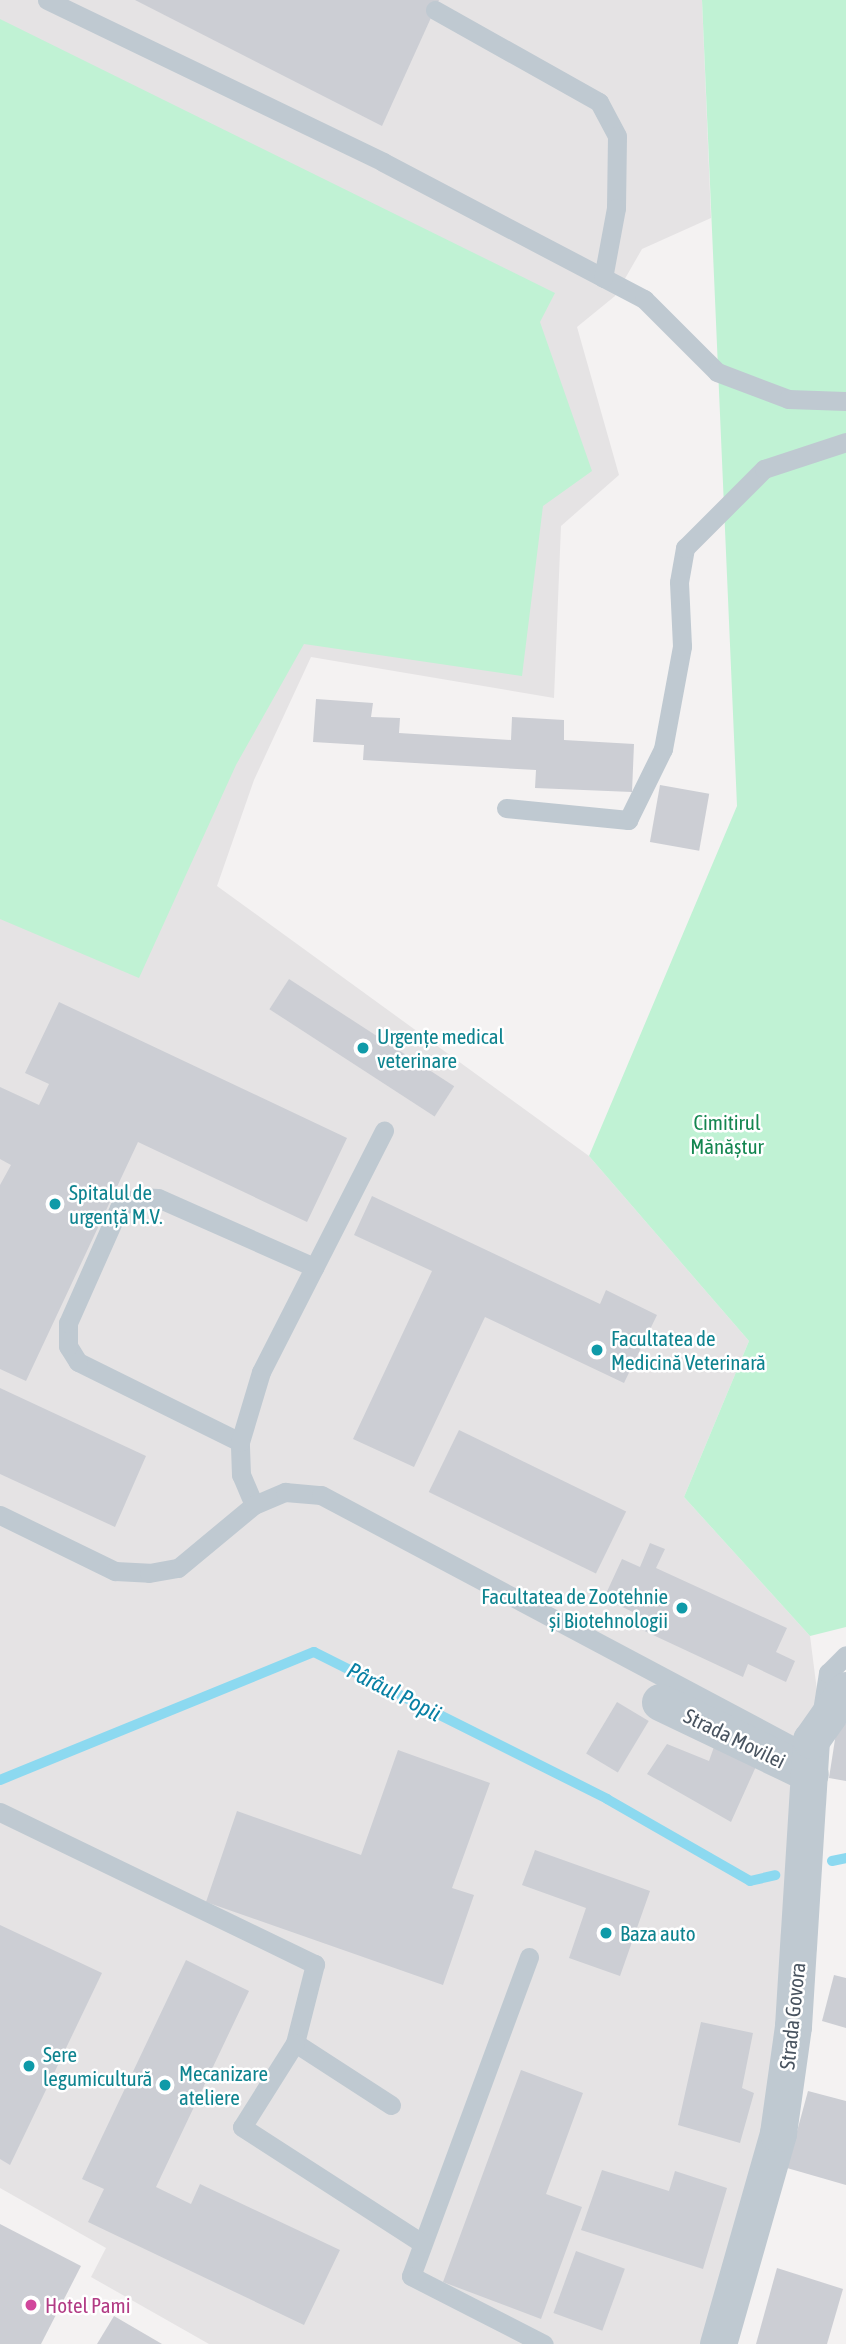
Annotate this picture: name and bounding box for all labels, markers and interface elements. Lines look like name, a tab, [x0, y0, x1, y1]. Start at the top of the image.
place label: Urgențe medical veterinare	[377, 1023, 504, 1073]
marker: Urgențe medical veterinare	[355, 1040, 371, 1056]
park label: Cimitirul Mănăștur	[690, 1109, 764, 1159]
place label: Spitalul de urgență M.V.	[69, 1179, 163, 1229]
marker: Spitalul de urgență M.V.	[47, 1196, 63, 1212]
place label: Facultatea de Medicină Veterinară	[611, 1325, 766, 1375]
marker: Facultatea de Medicină Veterinară	[589, 1342, 605, 1358]
place label: Facultatea de Zootehnie și Biotehnologii	[481, 1583, 668, 1633]
marker: Facultatea de Zootehnie și Biotehnologii	[674, 1600, 690, 1616]
water label: Pârâul Popii	[342, 1657, 446, 1727]
street label: Strada Movilei	[680, 1703, 790, 1773]
place label: Baza auto	[620, 1920, 696, 1946]
marker: Baza auto	[598, 1925, 614, 1941]
street label: Strada Govora	[774, 1961, 810, 2071]
place label: Sere legumicultură	[43, 2041, 152, 2091]
marker: Sere legumicultură	[21, 2058, 37, 2074]
place label: Mecanizare ateliere	[179, 2060, 268, 2110]
marker: Mecanizare ateliere	[157, 2077, 173, 2093]
place label: Hotel Pami	[45, 2292, 130, 2318]
marker: Hotel Pami	[23, 2297, 39, 2313]

